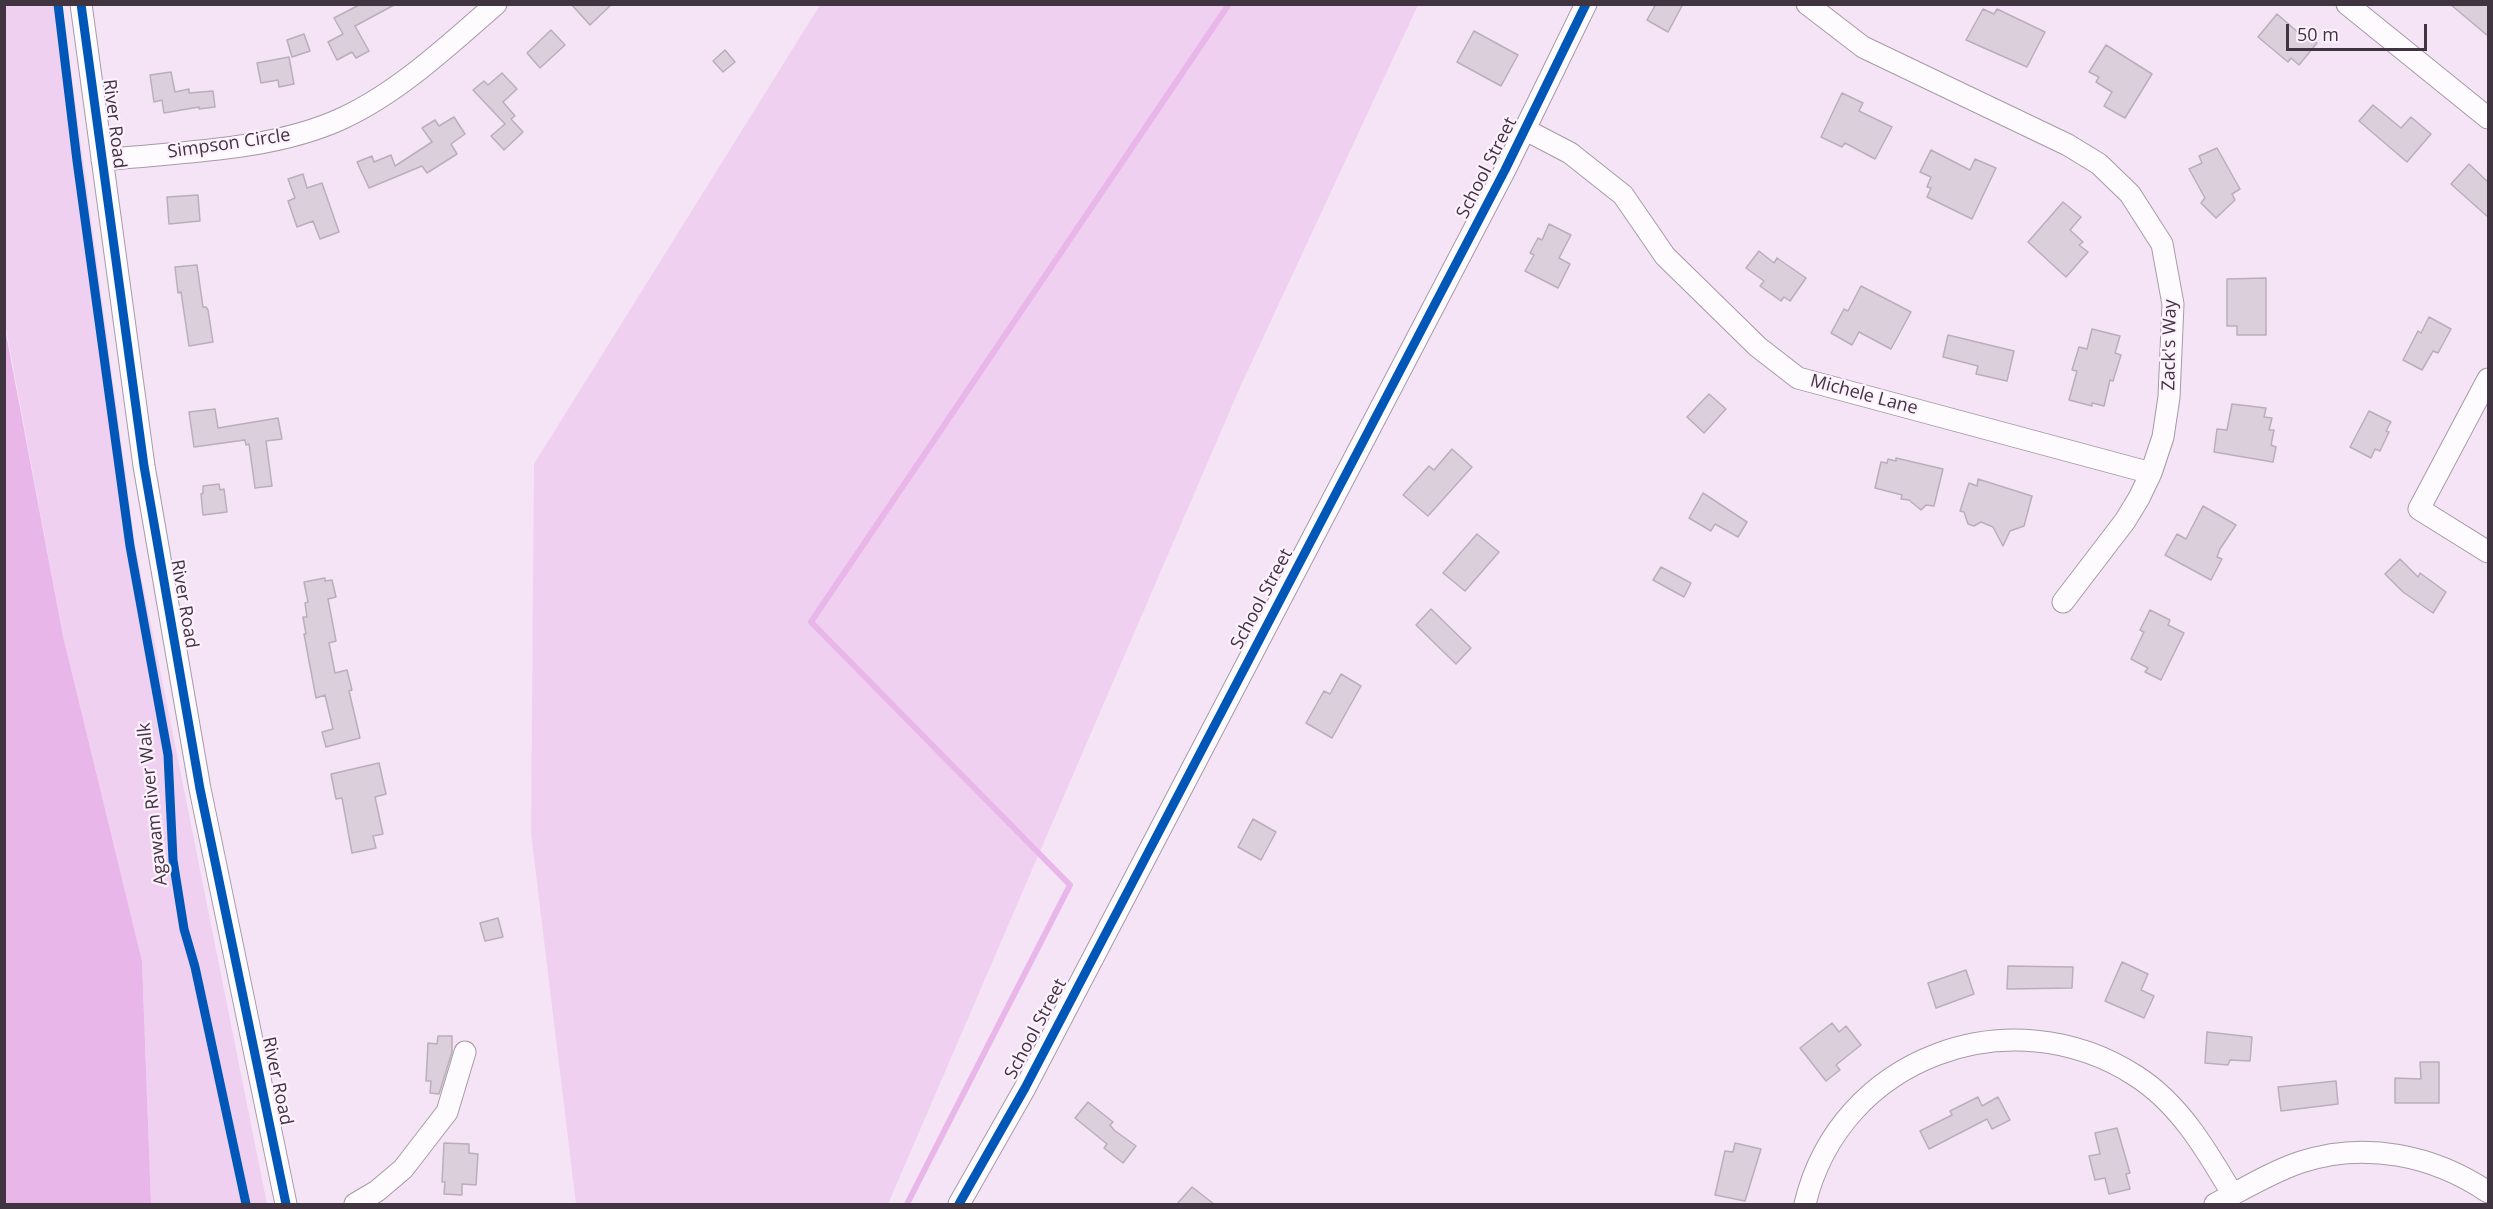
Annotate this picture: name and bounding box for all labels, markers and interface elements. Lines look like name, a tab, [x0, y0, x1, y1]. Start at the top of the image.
scale bar	[2289, 12, 2430, 50]
text: 50 m	[2297, 22, 2339, 46]
street label: River Road	[98, 78, 130, 170]
street label: School Street	[1452, 114, 1522, 222]
street label: Simpson Circle	[166, 125, 292, 163]
street label: Zack's Way	[2158, 299, 2182, 391]
street label: Michele Lane	[1808, 370, 1920, 420]
street label: School Street	[1226, 545, 1298, 653]
street label: River Road	[166, 558, 202, 650]
street label: Agawam River Walk	[134, 721, 172, 887]
street label: School Street	[1000, 975, 1072, 1083]
street label: River Road	[257, 1035, 297, 1127]

